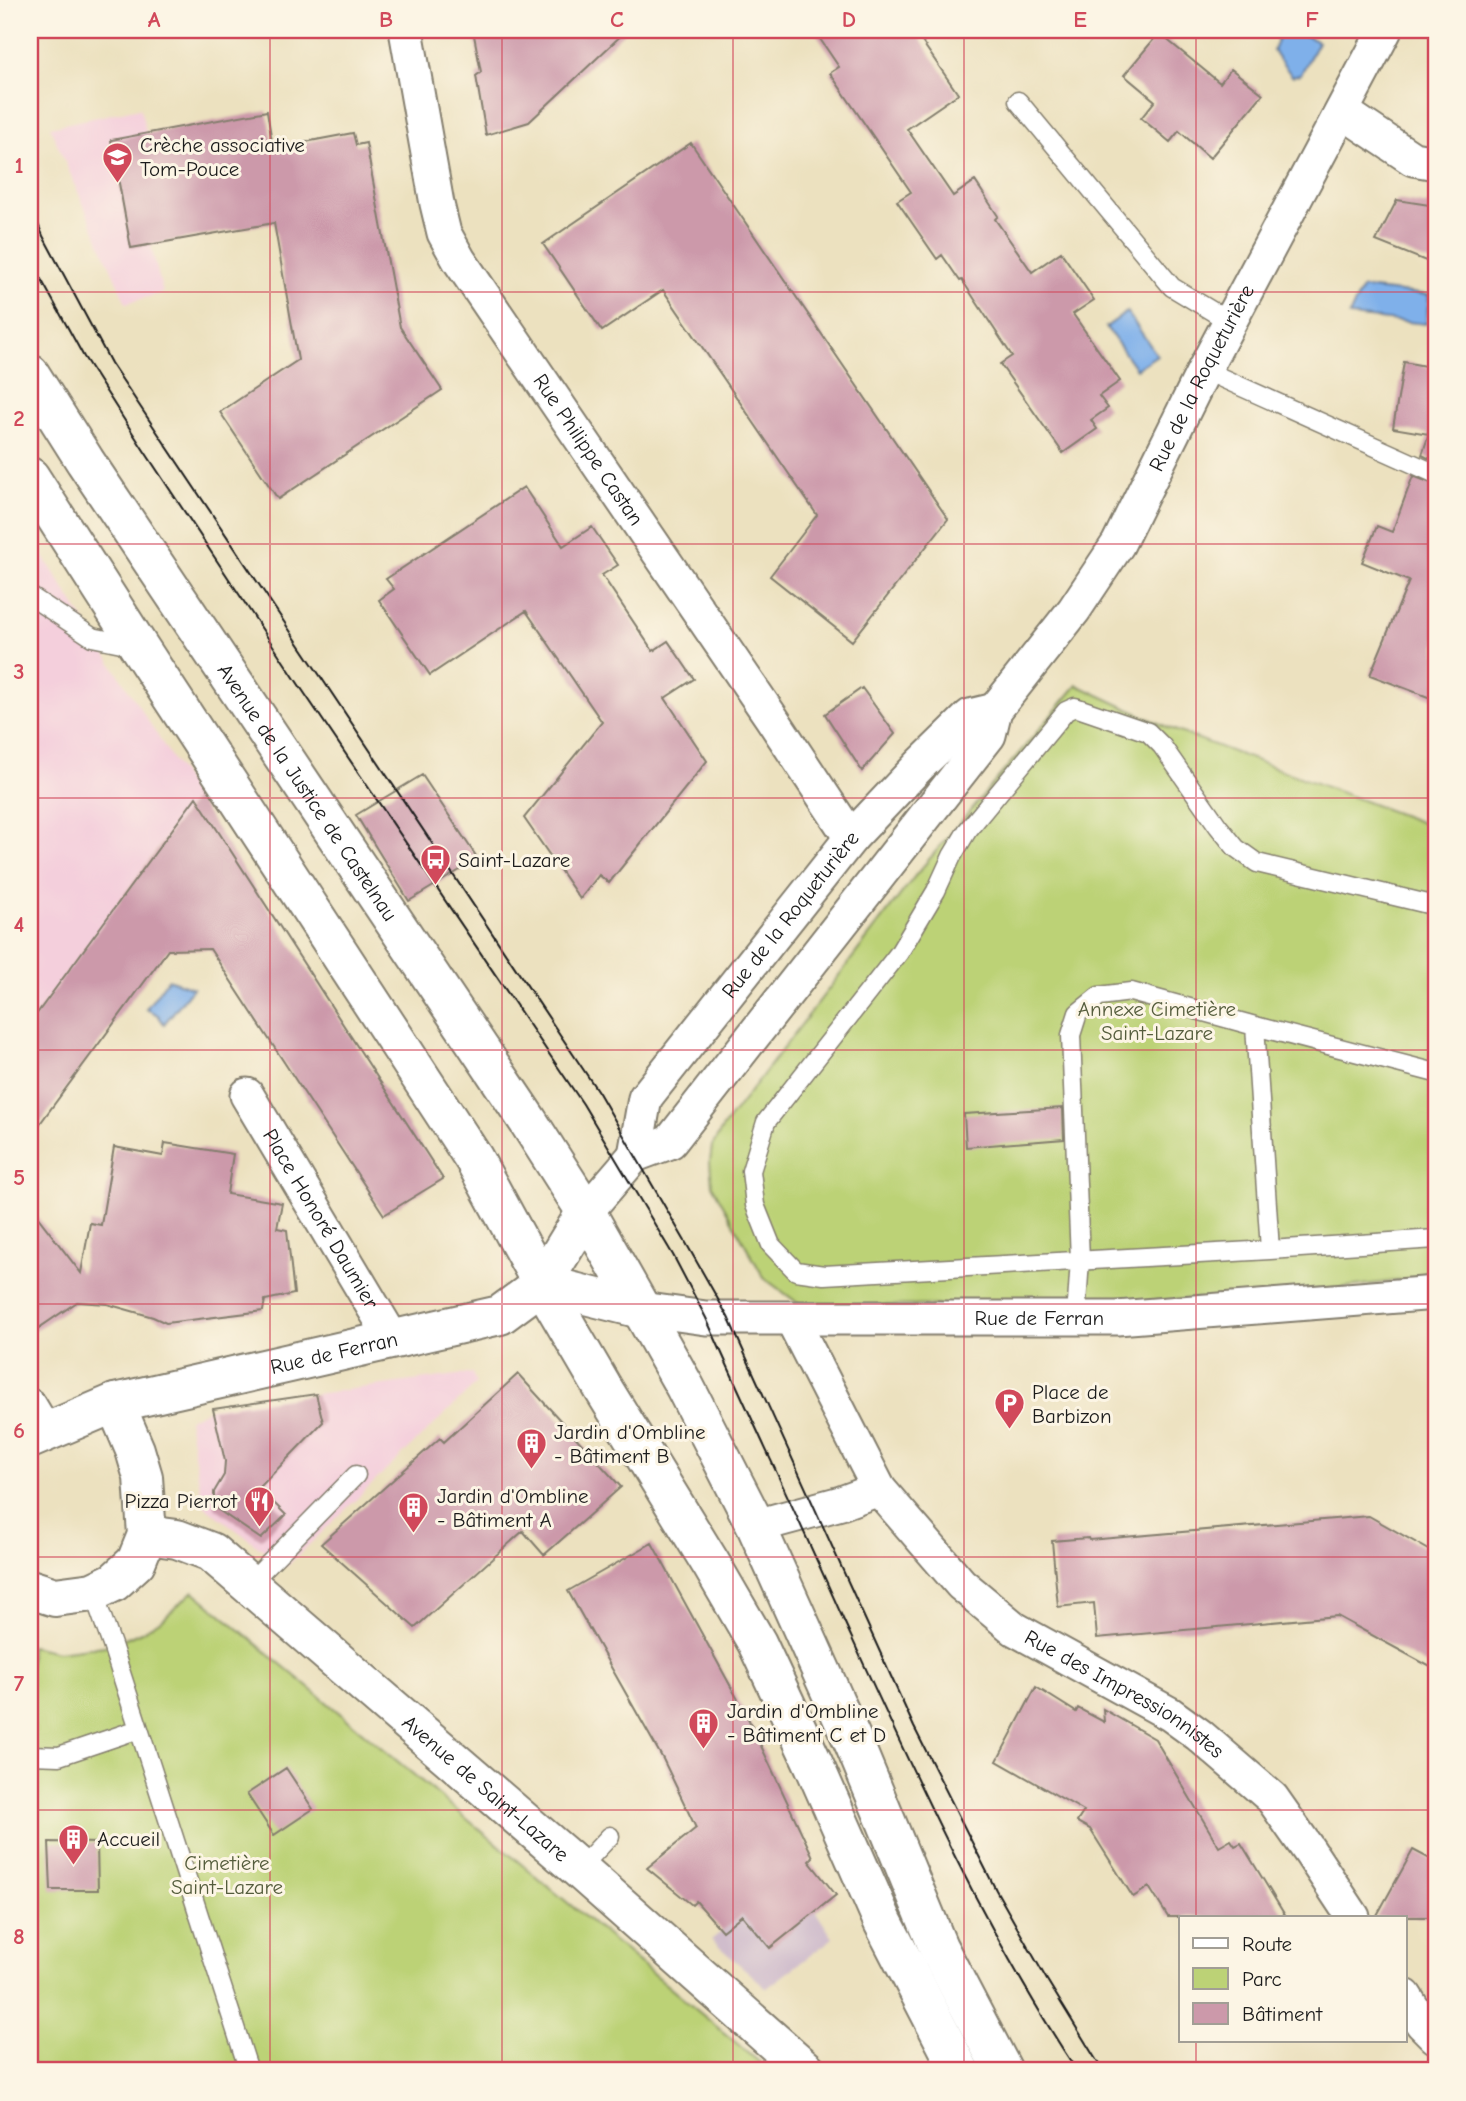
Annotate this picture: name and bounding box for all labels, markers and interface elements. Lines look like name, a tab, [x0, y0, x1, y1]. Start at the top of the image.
text: A	[148, 6, 161, 33]
text: B	[379, 6, 393, 33]
text: C	[610, 6, 624, 33]
text: D	[842, 6, 856, 33]
text: E	[1073, 6, 1087, 33]
text: F	[1305, 6, 1319, 33]
place label: Crèche associative Tom-Pouce	[140, 133, 305, 181]
school or university icon: Crèche associative Tom-Pouce	[100, 140, 134, 184]
text: 1	[14, 152, 24, 179]
street label: Rue de la Roqueturière	[1144, 281, 1259, 475]
street label: Rue Philippe Castan	[528, 369, 649, 530]
text: 2	[13, 405, 25, 432]
text: 3	[13, 658, 25, 685]
street label: Avenue de la Justice de Castelnau	[213, 659, 402, 926]
street label: Rue de la Roqueturière	[717, 826, 864, 1003]
bus stop icon: Saint-Lazare	[418, 843, 452, 887]
place label: Saint-Lazare	[458, 848, 570, 872]
text: 4	[14, 911, 25, 938]
park label: Annexe Cimetière Saint-Lazare	[1078, 997, 1236, 1045]
street label: Place Honoré Daumier	[258, 1125, 384, 1313]
text: 5	[13, 1164, 25, 1191]
street label: Rue de Ferran	[975, 1306, 1104, 1330]
street label: Rue de Ferran	[268, 1327, 400, 1379]
place label: Place de Barbizon	[1032, 1380, 1112, 1428]
parking icon: Place de Barbizon	[992, 1387, 1026, 1431]
text: 6	[13, 1417, 25, 1444]
place label: Jardin d'Ombline - Bâtiment B	[554, 1420, 706, 1468]
building icon: Jardin d'Ombline - Bâtiment B	[514, 1427, 548, 1471]
restaurant icon: Pizza Pierrot	[243, 1484, 277, 1528]
place label: Jardin d'Ombline - Bâtiment A	[437, 1484, 589, 1532]
place label: Pizza Pierrot	[125, 1489, 238, 1513]
building icon: Jardin d'Ombline - Bâtiment A	[397, 1491, 431, 1535]
street label: Rue des Impressionnistes	[1021, 1625, 1229, 1763]
text: 7	[14, 1670, 25, 1697]
place label: Jardin d'Ombline - Bâtiment C et D	[727, 1699, 886, 1747]
building icon: Jardin d'Ombline - Bâtiment C et D	[687, 1706, 721, 1750]
street label: Avenue de Saint-Lazare	[397, 1710, 574, 1867]
building icon: Accueil	[57, 1822, 91, 1866]
place label: Accueil	[97, 1827, 160, 1851]
park label: Cimetière Saint-Lazare	[171, 1851, 283, 1899]
legend	[1179, 1916, 1406, 2042]
text: 8	[13, 1923, 25, 1950]
text: Route	[1242, 1932, 1292, 1956]
text: Parc	[1242, 1967, 1282, 1991]
text: Bâtiment	[1242, 2002, 1323, 2026]

